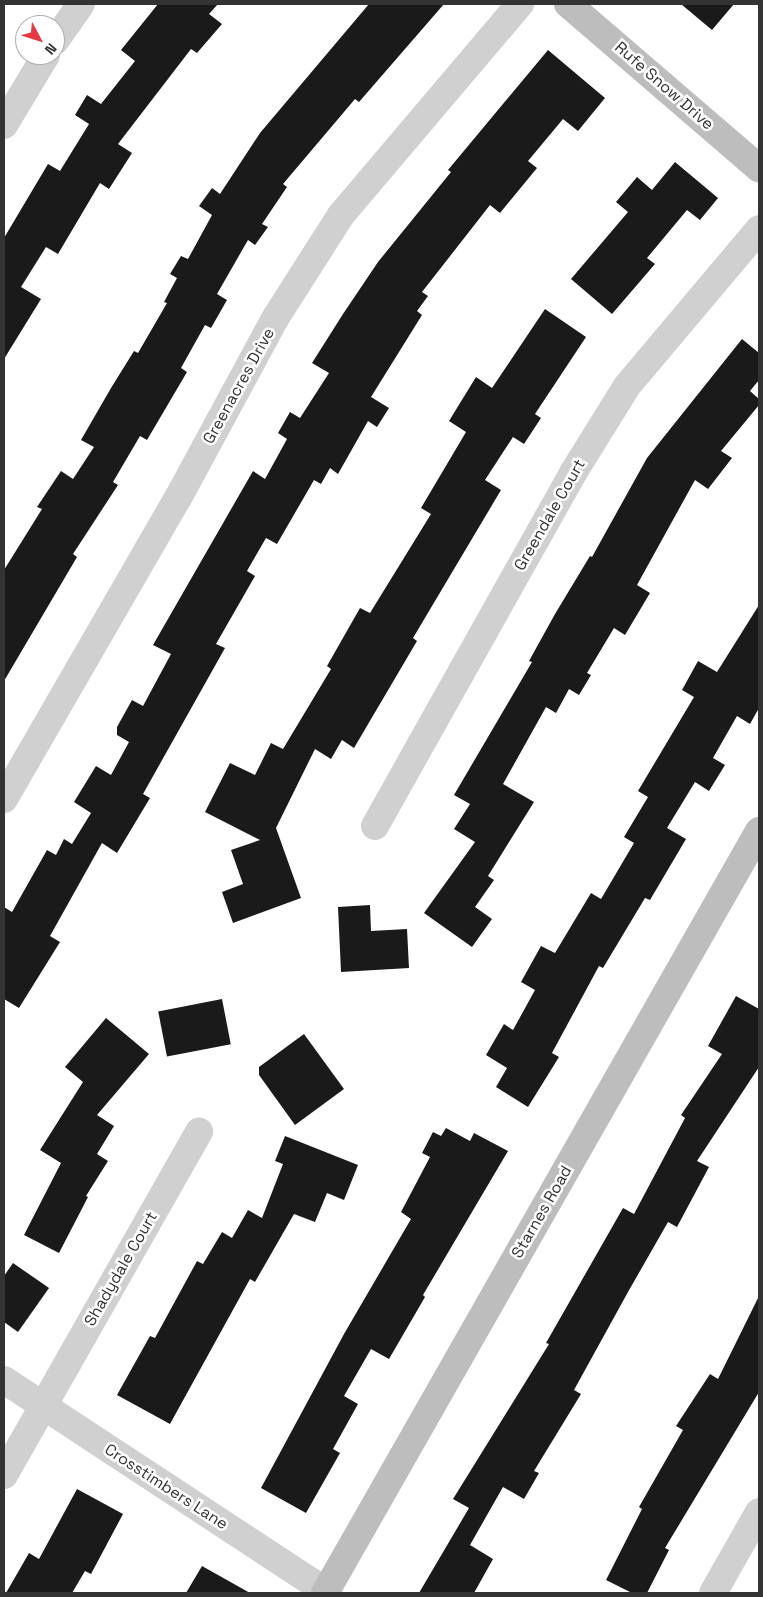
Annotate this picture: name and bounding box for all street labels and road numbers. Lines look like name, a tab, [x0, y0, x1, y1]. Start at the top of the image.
street label: Rufe Snow Drive	[611, 38, 717, 134]
street label: Greenacres Drive	[199, 325, 279, 447]
street label: Greendale Court	[510, 456, 590, 574]
street label: Starnes Road	[508, 1162, 576, 1262]
street label: Shadydale Court	[80, 1208, 162, 1330]
street label: Crosstimbers Lane	[101, 1440, 231, 1534]

